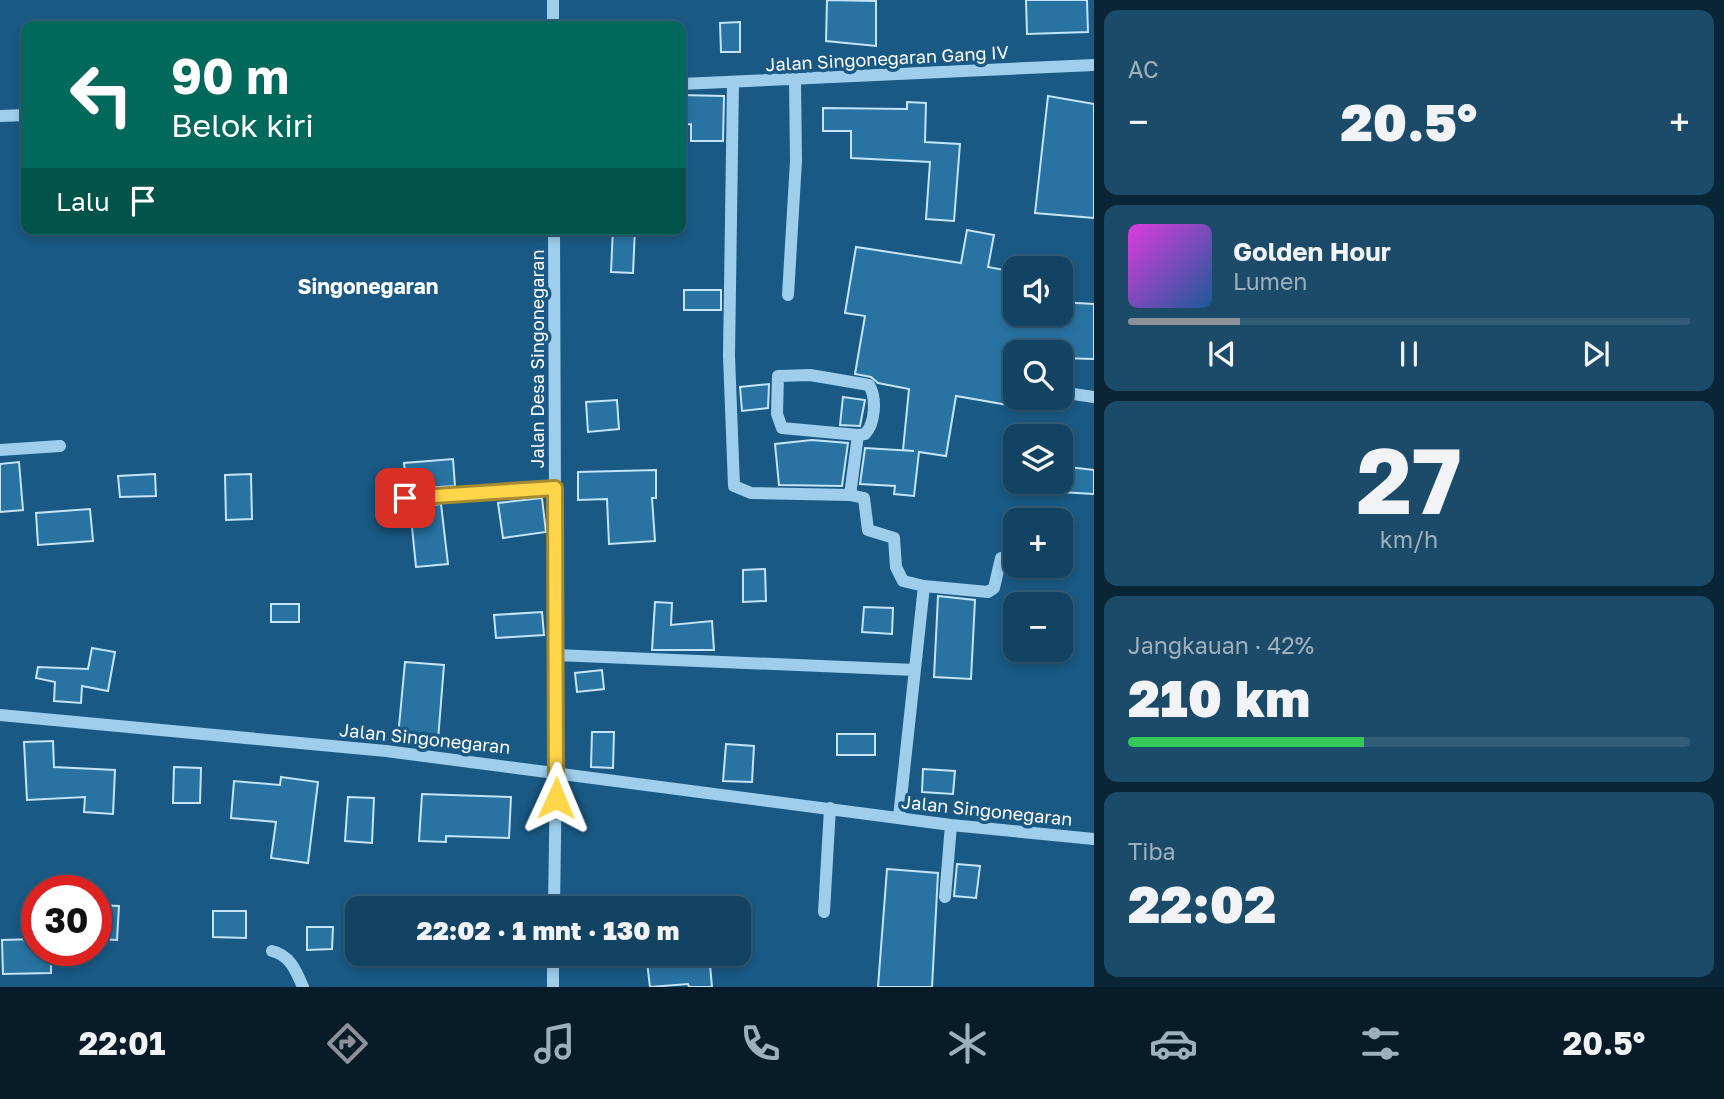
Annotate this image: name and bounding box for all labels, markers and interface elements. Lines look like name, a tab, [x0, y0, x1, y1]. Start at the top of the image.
street label: Jalan Singonegaran Gang IV	[765, 41, 1009, 75]
text: 90 m	[171, 46, 289, 105]
icon: left	[56, 49, 147, 140]
text: AC	[1128, 55, 1159, 83]
text: 20.5°	[1341, 90, 1477, 152]
text: −	[1128, 99, 1149, 144]
text: +	[1669, 99, 1690, 144]
text: Belok kiri	[171, 106, 314, 144]
icon: arrive	[124, 182, 162, 220]
text: Lalu	[56, 186, 110, 217]
text: Golden Hour	[1233, 236, 1391, 267]
street label: Jalan Desa Singonegaran	[526, 249, 548, 469]
map controls	[1003, 256, 1073, 662]
button: sound	[1003, 256, 1073, 326]
text: Lumen	[1233, 267, 1307, 295]
district label: Singonegaran	[297, 273, 439, 299]
icon: previous	[1203, 335, 1241, 373]
icon: pause	[1390, 335, 1428, 373]
icon: next	[1577, 335, 1615, 373]
button: search	[1003, 340, 1073, 410]
button: layers	[1003, 424, 1073, 494]
text: 27	[1356, 425, 1462, 534]
pin	[375, 468, 435, 528]
icon: arrive	[386, 479, 424, 517]
button: +	[1003, 508, 1073, 578]
text: km/h	[1380, 525, 1438, 553]
button: −	[1003, 592, 1073, 662]
text: Jangkauan · 42%	[1128, 631, 1314, 659]
text: 210 km	[1128, 666, 1310, 728]
street label: Jalan Singonegaran	[338, 718, 512, 758]
position arrow	[519, 761, 593, 835]
street label: Jalan Singonegaran	[900, 790, 1074, 830]
text: Tiba	[1128, 837, 1176, 865]
text: 22:02	[1128, 872, 1276, 934]
speed limit sign: 30	[21, 875, 112, 966]
text: 22:02 · 1 mnt · 130 m	[417, 915, 679, 946]
icon: directions	[323, 1019, 372, 1068]
icon: music	[530, 1019, 579, 1068]
icon: phone	[736, 1019, 785, 1068]
icon: climate	[943, 1019, 992, 1068]
icon: car	[1149, 1019, 1198, 1068]
icon: filters	[1356, 1019, 1405, 1068]
text: 22:01	[79, 1024, 165, 1062]
text: 20.5°	[1563, 1024, 1645, 1062]

